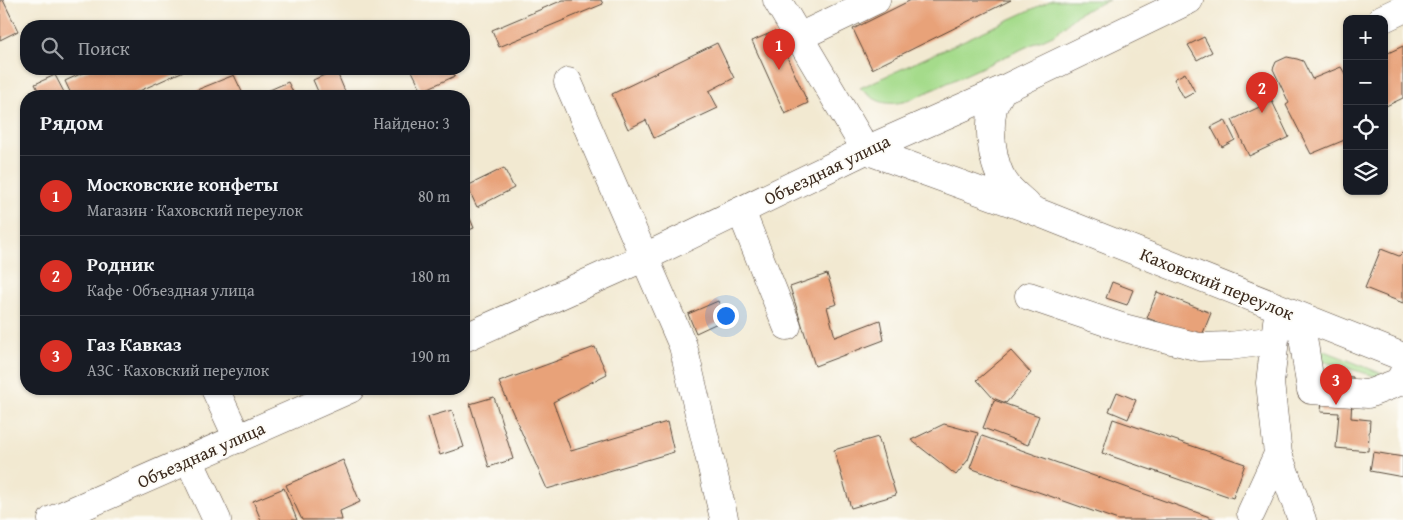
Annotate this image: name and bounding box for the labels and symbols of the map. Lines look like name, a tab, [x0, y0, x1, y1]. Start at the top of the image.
pin: 1	[763, 29, 795, 70]
pin: 2	[1246, 72, 1278, 113]
street label: Объездная улица	[759, 127, 895, 212]
street label: Каховский переулок	[1136, 240, 1299, 327]
your location	[713, 303, 739, 329]
pin: 3	[1320, 364, 1352, 405]
street label: Объездная улица	[133, 414, 269, 495]

